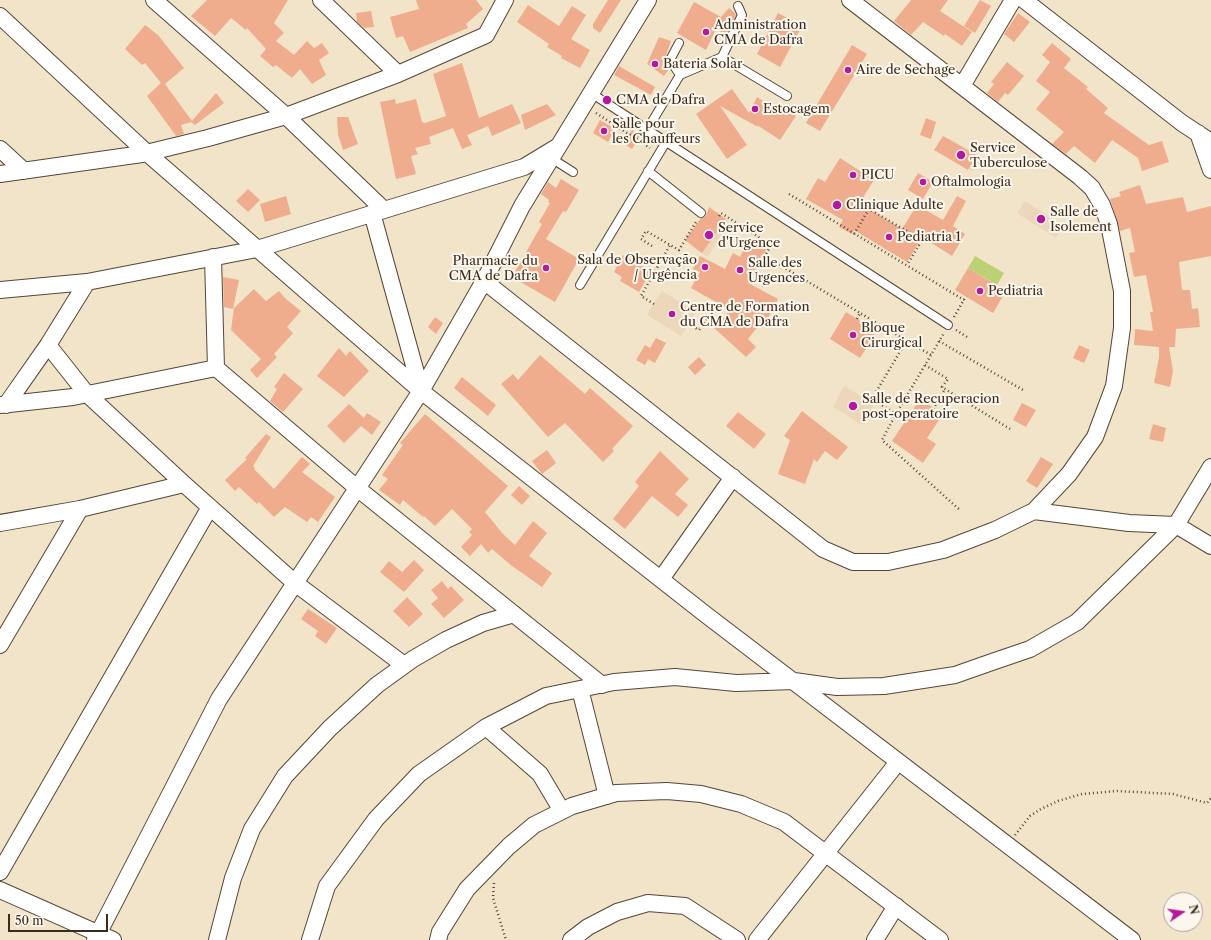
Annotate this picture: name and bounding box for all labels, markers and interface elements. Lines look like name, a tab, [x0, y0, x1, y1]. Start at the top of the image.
place label: Administration CMA de Dafra	[714, 17, 807, 48]
marker: Administration CMA de Dafra	[701, 27, 711, 37]
place label: Bateria Solar	[663, 56, 743, 72]
marker: Bateria Solar	[650, 59, 660, 69]
place label: Aire de Sechage	[856, 62, 955, 78]
marker: Aire de Sechage	[843, 65, 853, 75]
place label: CMA de Dafra	[616, 92, 705, 108]
marker: CMA de Dafra	[601, 94, 613, 106]
place label: Estocagem	[763, 101, 830, 117]
marker: Estocagem	[750, 104, 760, 114]
place label: Salle pour les Chauffeurs	[612, 116, 700, 147]
marker: Salle pour les Chauffeurs	[599, 126, 609, 136]
place label: Service Tuberculose	[970, 140, 1047, 171]
marker: Service Tuberculose	[955, 149, 967, 161]
place label: PICU	[861, 167, 894, 183]
marker: PICU	[848, 170, 858, 180]
place label: Oftalmologia	[931, 174, 1011, 190]
marker: Oftalmologia	[918, 177, 928, 187]
place label: Clinique Adulte	[846, 197, 944, 213]
marker: Clinique Adulte	[831, 199, 843, 211]
place label: Salle de Isolement	[1050, 204, 1112, 235]
marker: Salle de Isolement	[1035, 213, 1047, 225]
place label: Service d'Urgence	[718, 220, 780, 251]
marker: Service d'Urgence	[703, 229, 715, 241]
place label: Pediatria 1	[897, 229, 961, 245]
marker: Pediatria 1	[884, 232, 894, 242]
place label: Sala de Observação / Urgência	[577, 252, 697, 283]
place label: Pharmacie du CMA de Dafra	[449, 253, 538, 284]
place label: Salle des Urgences	[748, 255, 805, 286]
marker: Sala de Observação / Urgência	[700, 262, 710, 272]
marker: Pharmacie du CMA de Dafra	[541, 263, 551, 273]
marker: Salle des Urgences	[735, 265, 745, 275]
place label: Pediatria	[988, 283, 1043, 299]
marker: Pediatria	[975, 286, 985, 296]
place label: Centre de Formation du CMA de Dafra	[680, 299, 810, 330]
marker: Centre de Formation du CMA de Dafra	[667, 309, 677, 319]
place label: Bloque Cirurgical	[861, 320, 922, 351]
marker: Bloque Cirurgical	[848, 330, 858, 340]
place label: Salle de Recuperacion post-operatoire	[862, 391, 1000, 422]
marker: Salle de Recuperacion post-operatoire	[847, 400, 859, 412]
north arrow	[1163, 892, 1203, 932]
text: N	[1186, 903, 1202, 916]
scale bar	[10, 906, 110, 932]
text: 50 m	[15, 913, 44, 928]

